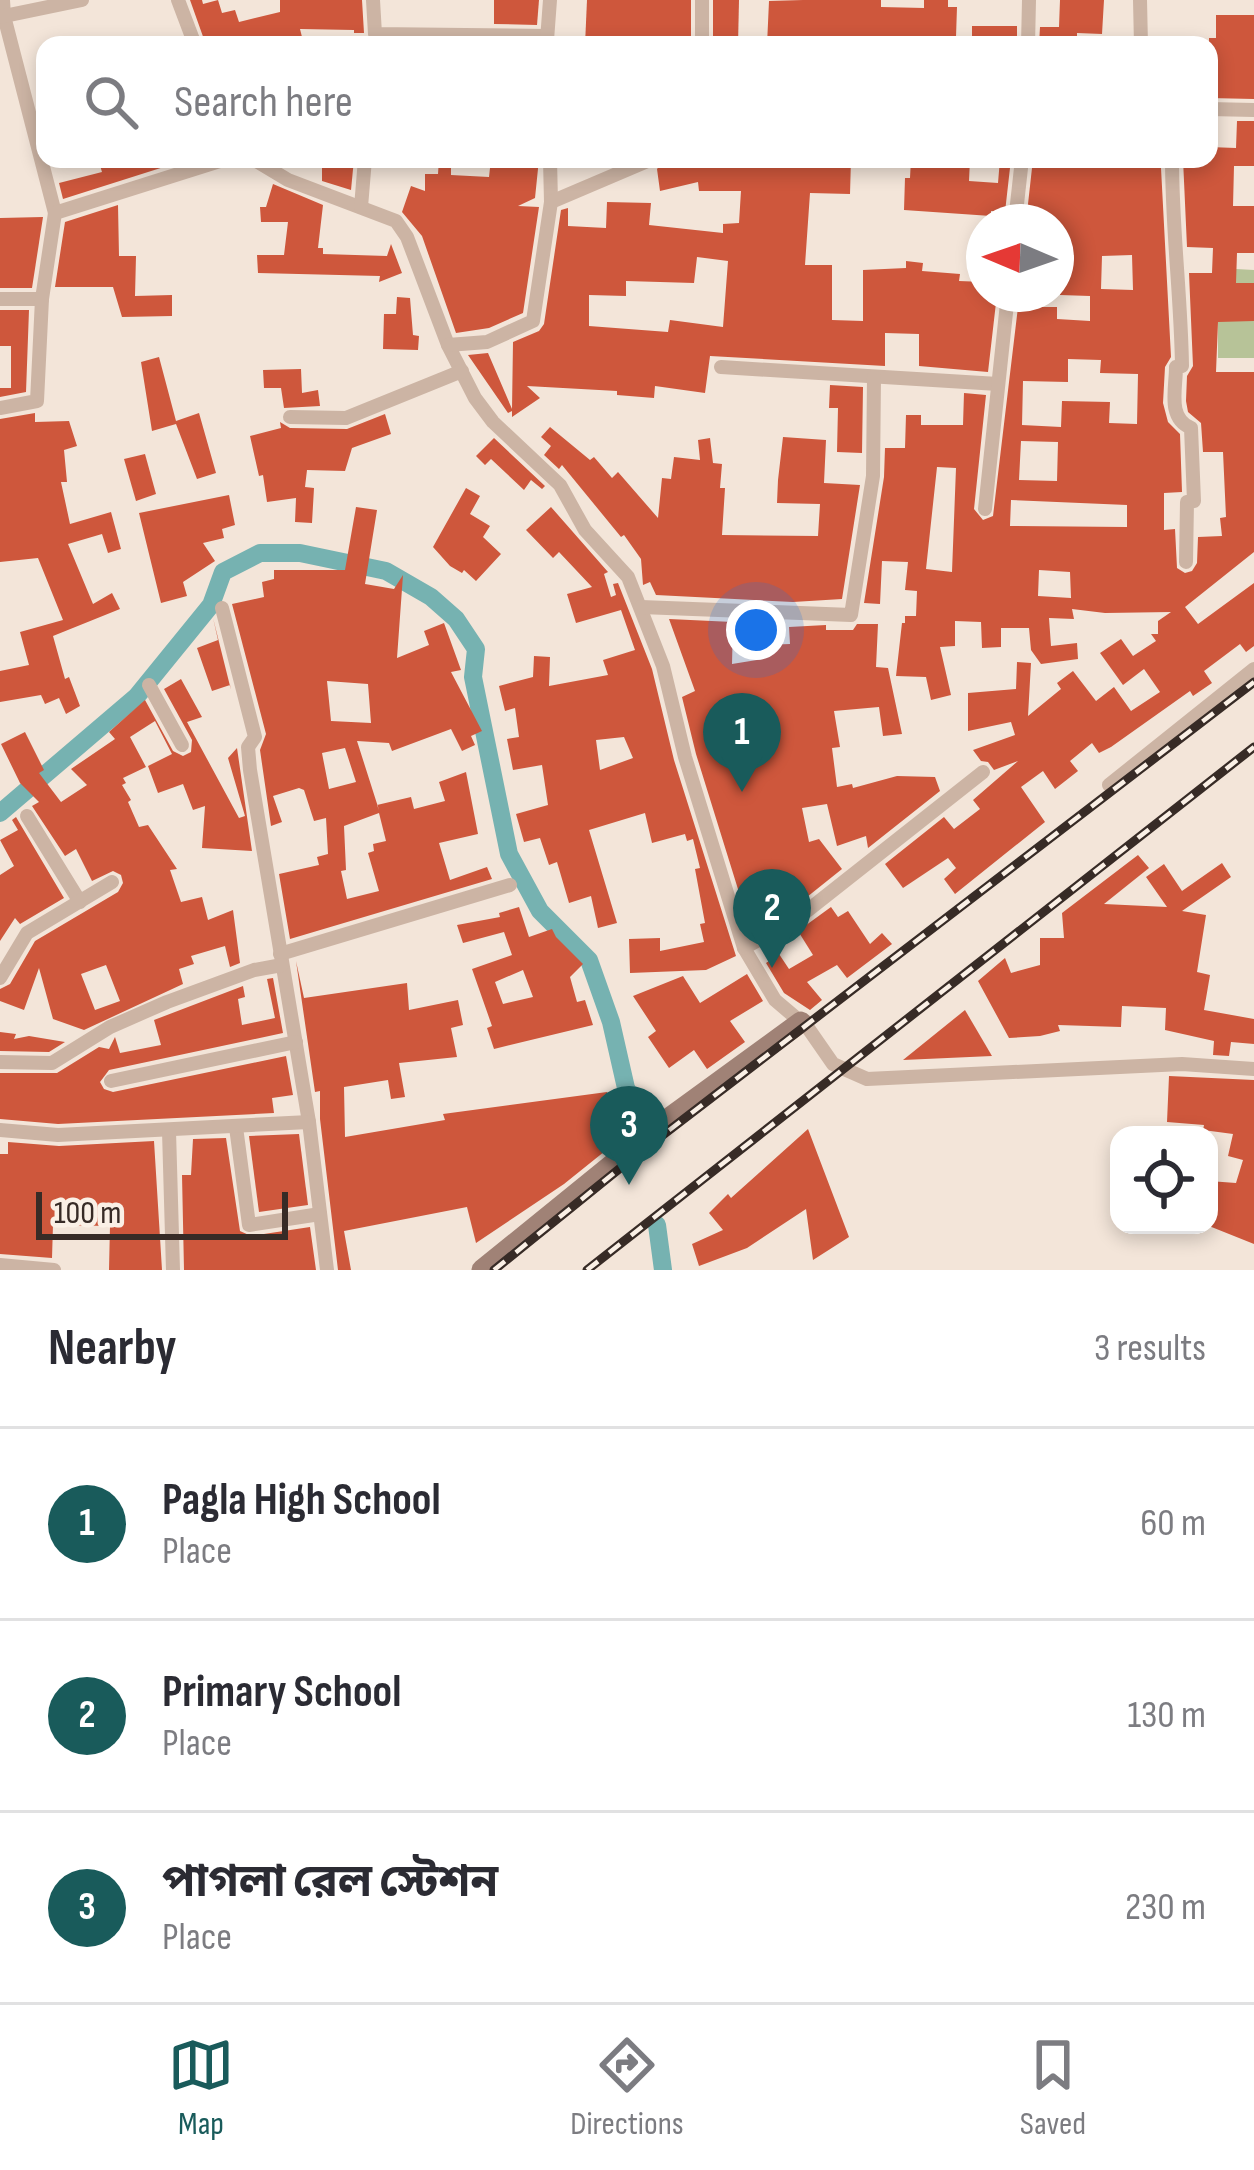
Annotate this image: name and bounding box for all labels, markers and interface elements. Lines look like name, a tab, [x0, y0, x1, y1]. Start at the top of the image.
search box	[36, 36, 1218, 168]
icon: search	[78, 69, 144, 135]
text: Search here	[174, 75, 353, 130]
north arrow	[966, 204, 1074, 312]
your location	[726, 600, 786, 660]
pin: 1	[703, 693, 781, 792]
pin: 2	[733, 869, 811, 968]
pin: 3	[590, 1086, 668, 1185]
map controls	[1110, 1126, 1218, 1234]
button: locate	[1110, 1126, 1218, 1234]
scale bar	[36, 1186, 288, 1239]
text: 100 m	[54, 1193, 121, 1233]
text: Nearby	[48, 1318, 177, 1379]
text: 3 results	[1094, 1325, 1206, 1372]
text: Pagla High School	[162, 1473, 441, 1528]
text: 1	[79, 1500, 95, 1547]
text: 60 m	[1140, 1500, 1206, 1547]
text: Place	[162, 1528, 232, 1575]
text: Primary School	[162, 1665, 401, 1720]
text: 2	[78, 1692, 96, 1739]
text: 130 m	[1127, 1692, 1206, 1739]
text: Place	[162, 1720, 232, 1767]
text: পাগলা রেল স্টেশন	[162, 1855, 498, 1910]
text: 3	[78, 1884, 96, 1931]
text: 230 m	[1125, 1884, 1206, 1931]
text: Place	[162, 1914, 232, 1961]
tab: Map	[168, 2032, 234, 2144]
tab: Directions	[570, 2032, 684, 2144]
tab: Saved	[1020, 2032, 1086, 2144]

